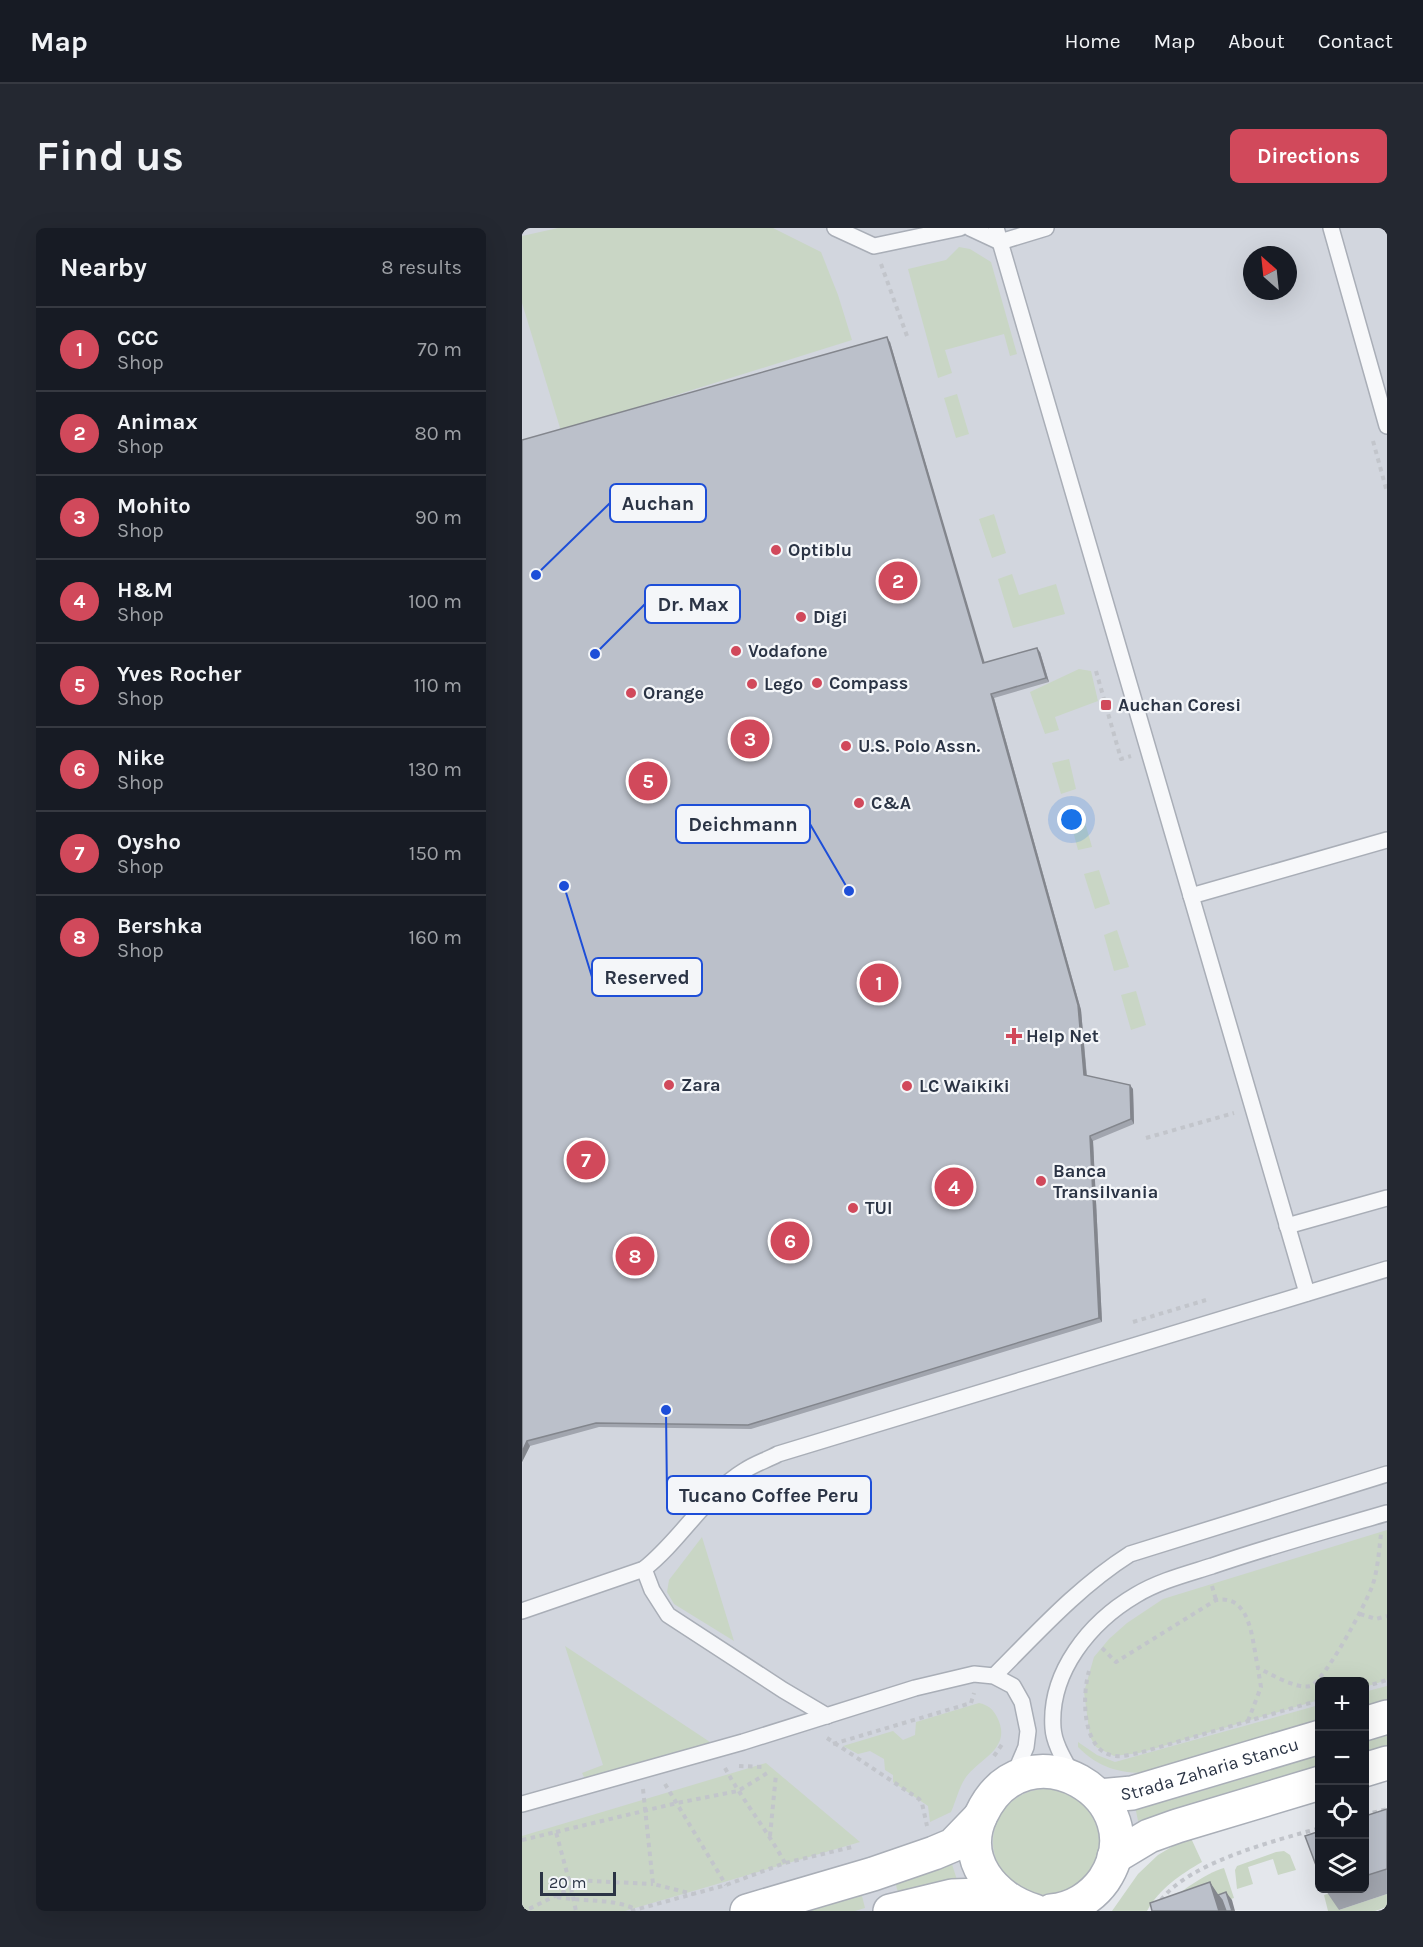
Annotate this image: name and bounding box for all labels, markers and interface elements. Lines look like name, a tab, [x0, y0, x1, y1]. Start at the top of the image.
text: Map	[30, 25, 88, 58]
text: Home	[1065, 29, 1121, 53]
text: Map	[1154, 29, 1195, 53]
text: About	[1228, 29, 1285, 53]
text: Contact	[1318, 29, 1393, 53]
button: Directions	[1230, 129, 1387, 183]
text: Find us	[36, 131, 184, 181]
north arrow	[1243, 246, 1297, 300]
text: Nearby	[60, 252, 147, 283]
text: 8 results	[381, 256, 462, 279]
text: CCC	[117, 325, 159, 351]
text: 1	[76, 338, 83, 361]
text: 70 m	[417, 338, 462, 361]
text: Shop	[117, 351, 164, 374]
text: Animax	[117, 409, 198, 435]
text: 2	[73, 422, 86, 445]
text: 80 m	[414, 422, 462, 445]
text: Shop	[117, 435, 164, 458]
callout: Auchan	[610, 484, 706, 522]
text: Auchan	[622, 492, 694, 515]
text: Mohito	[117, 493, 191, 519]
text: 3	[73, 506, 86, 529]
text: 90 m	[415, 506, 462, 529]
text: Shop	[117, 519, 164, 542]
place label: Optiblu	[788, 539, 852, 561]
marker: Optiblu	[769, 543, 783, 557]
pin: 2	[878, 558, 917, 604]
text: H&M	[117, 577, 173, 603]
callout: Dr. Max	[645, 585, 740, 623]
text: 4	[74, 590, 85, 613]
text: 100 m	[408, 590, 462, 613]
text: Dr. Max	[657, 593, 729, 616]
text: Shop	[117, 603, 164, 626]
place label: Digi	[813, 606, 848, 628]
marker: Digi	[794, 610, 808, 624]
place label: Vodafone	[748, 640, 827, 662]
marker: Vodafone	[729, 644, 743, 658]
text: Yves Rocher	[117, 661, 241, 687]
place label: Compass	[829, 672, 908, 694]
place label: Lego	[764, 673, 803, 695]
text: 5	[74, 674, 85, 697]
text: 110 m	[413, 674, 462, 697]
marker: Compass	[810, 676, 824, 690]
marker: Lego	[745, 677, 759, 691]
place label: Orange	[643, 682, 704, 704]
marker: Orange	[624, 686, 638, 700]
text: Shop	[117, 687, 164, 710]
place label: Auchan Coresi	[1118, 694, 1241, 716]
marker: Auchan Coresi	[1099, 698, 1113, 712]
pin: 3	[730, 716, 770, 762]
place label: U.S. Polo Assn.	[858, 735, 981, 757]
marker: U.S. Polo Assn.	[839, 739, 853, 753]
text: Nike	[117, 745, 165, 771]
text: 6	[73, 758, 86, 781]
text: 130 m	[408, 758, 462, 781]
pin: 5	[628, 758, 668, 804]
text: Shop	[117, 771, 164, 794]
place label: C&A	[871, 792, 911, 814]
marker: C&A	[852, 796, 866, 810]
callout: Deichmann	[676, 805, 810, 843]
your location	[1057, 805, 1086, 834]
text: Deichmann	[688, 813, 798, 836]
text: Oysho	[117, 829, 181, 855]
text: 7	[75, 842, 84, 865]
text: 150 m	[409, 842, 462, 865]
text: Shop	[117, 855, 164, 878]
text: Bershka	[117, 913, 203, 939]
text: 8	[73, 926, 86, 949]
text: 160 m	[409, 926, 462, 949]
text: Shop	[117, 939, 164, 962]
callout: Reserved	[592, 958, 702, 996]
pin: 1	[860, 960, 898, 1005]
text: Reserved	[604, 966, 690, 989]
place label: Help Net	[1026, 1025, 1099, 1047]
marker: Help Net	[1007, 1029, 1021, 1043]
place label: Zara	[681, 1074, 720, 1096]
place label: LC Waikiki	[919, 1075, 1010, 1097]
marker: Zara	[662, 1078, 676, 1092]
marker: LC Waikiki	[900, 1079, 914, 1093]
pin: 7	[566, 1138, 606, 1182]
place label: Banca Transilvania	[1053, 1160, 1158, 1203]
pin: 4	[934, 1164, 974, 1210]
marker: Banca Transilvania	[1034, 1174, 1048, 1188]
place label: TUI	[865, 1197, 892, 1219]
marker: TUI	[846, 1201, 860, 1215]
pin: 6	[770, 1218, 810, 1264]
pin: 8	[616, 1234, 654, 1278]
callout: Tucano Coffee Peru	[667, 1476, 871, 1514]
text: Tucano Coffee Peru	[679, 1484, 859, 1507]
map controls	[1315, 1677, 1369, 1893]
button: +	[1315, 1677, 1369, 1731]
button: −	[1315, 1731, 1369, 1785]
street label: Strada Zaharia Stancu	[1119, 1733, 1301, 1805]
button: locate	[1315, 1785, 1369, 1839]
button: layers	[1315, 1839, 1369, 1893]
scale bar	[540, 1869, 616, 1896]
text: 20 m	[549, 1873, 587, 1892]

